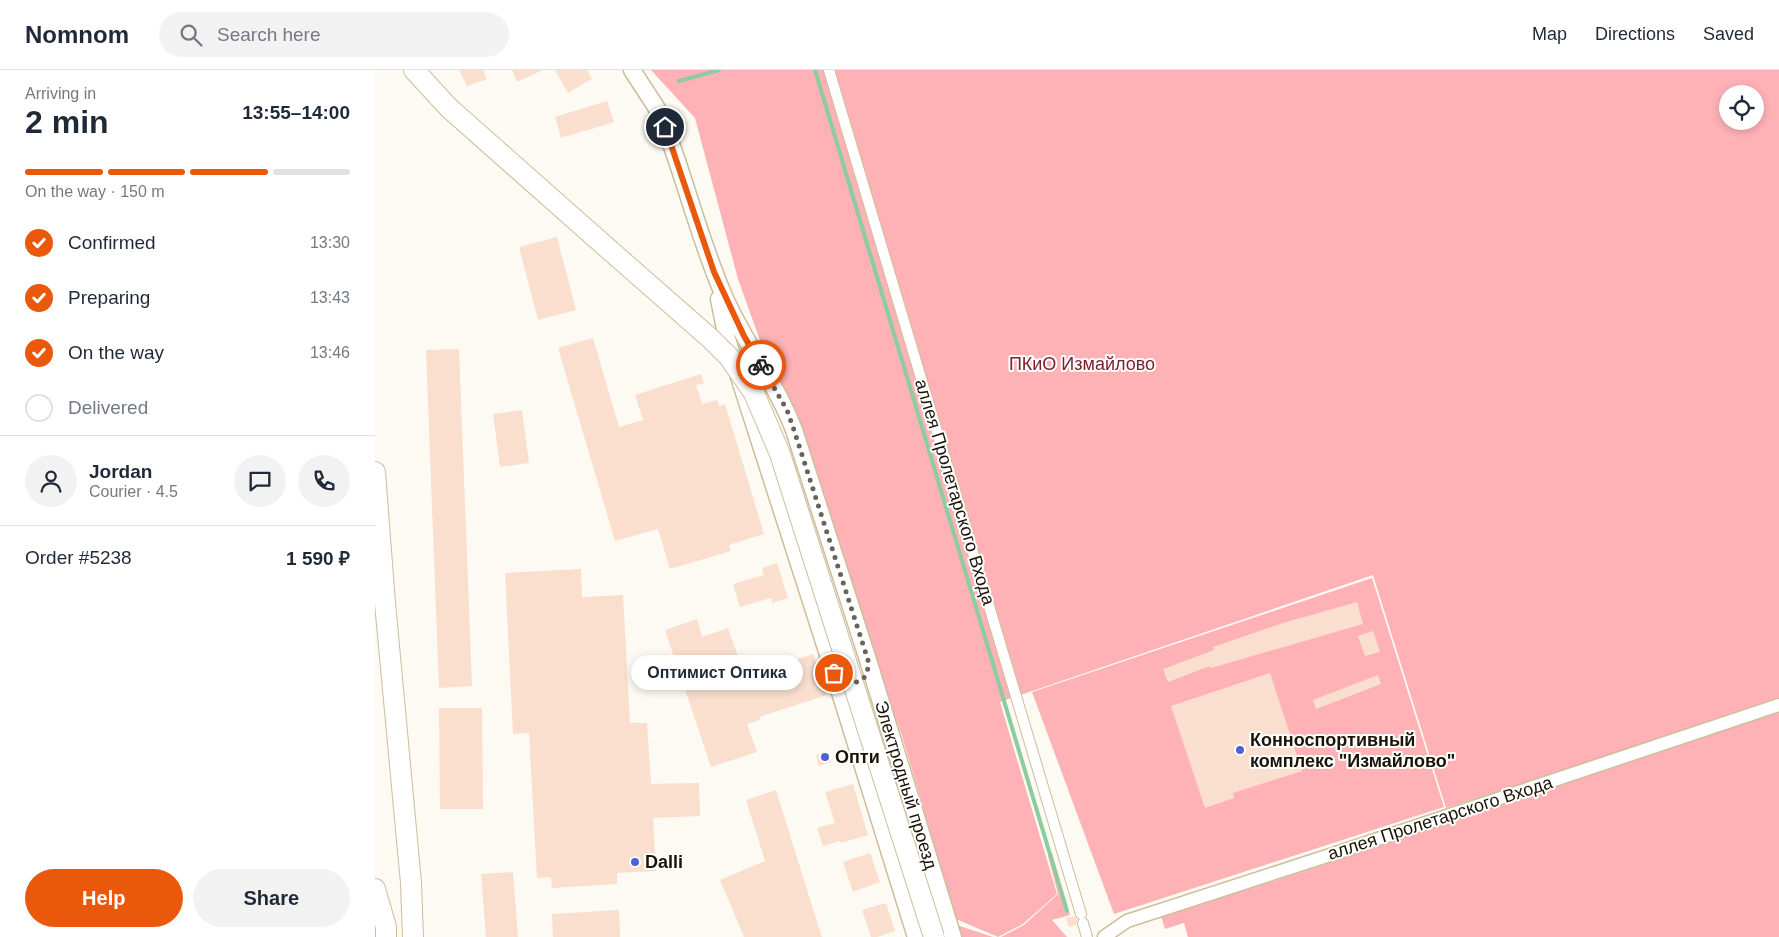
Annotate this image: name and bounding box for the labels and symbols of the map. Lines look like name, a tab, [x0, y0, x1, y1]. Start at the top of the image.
pin	[644, 106, 686, 148]
courier	[736, 340, 786, 390]
park label: ПКиО Измайлово	[1009, 354, 1155, 374]
street label: аллея Пролетарского Входа	[911, 377, 999, 608]
pin	[813, 652, 855, 694]
callout: Оптимист Оптика	[631, 656, 804, 690]
street label: Электродный проезд	[871, 698, 941, 872]
place label: Конноспортивный комплекс "Измайлово"	[1250, 730, 1455, 771]
marker: Конноспортивный комплекс "Измайлово"	[1234, 744, 1246, 756]
place label: Опти	[835, 747, 880, 767]
marker: Опти	[819, 751, 831, 763]
street label: аллея Пролетарского Входа	[1325, 772, 1556, 864]
place label: Dalli	[645, 852, 683, 872]
marker: Dalli	[629, 856, 641, 868]

